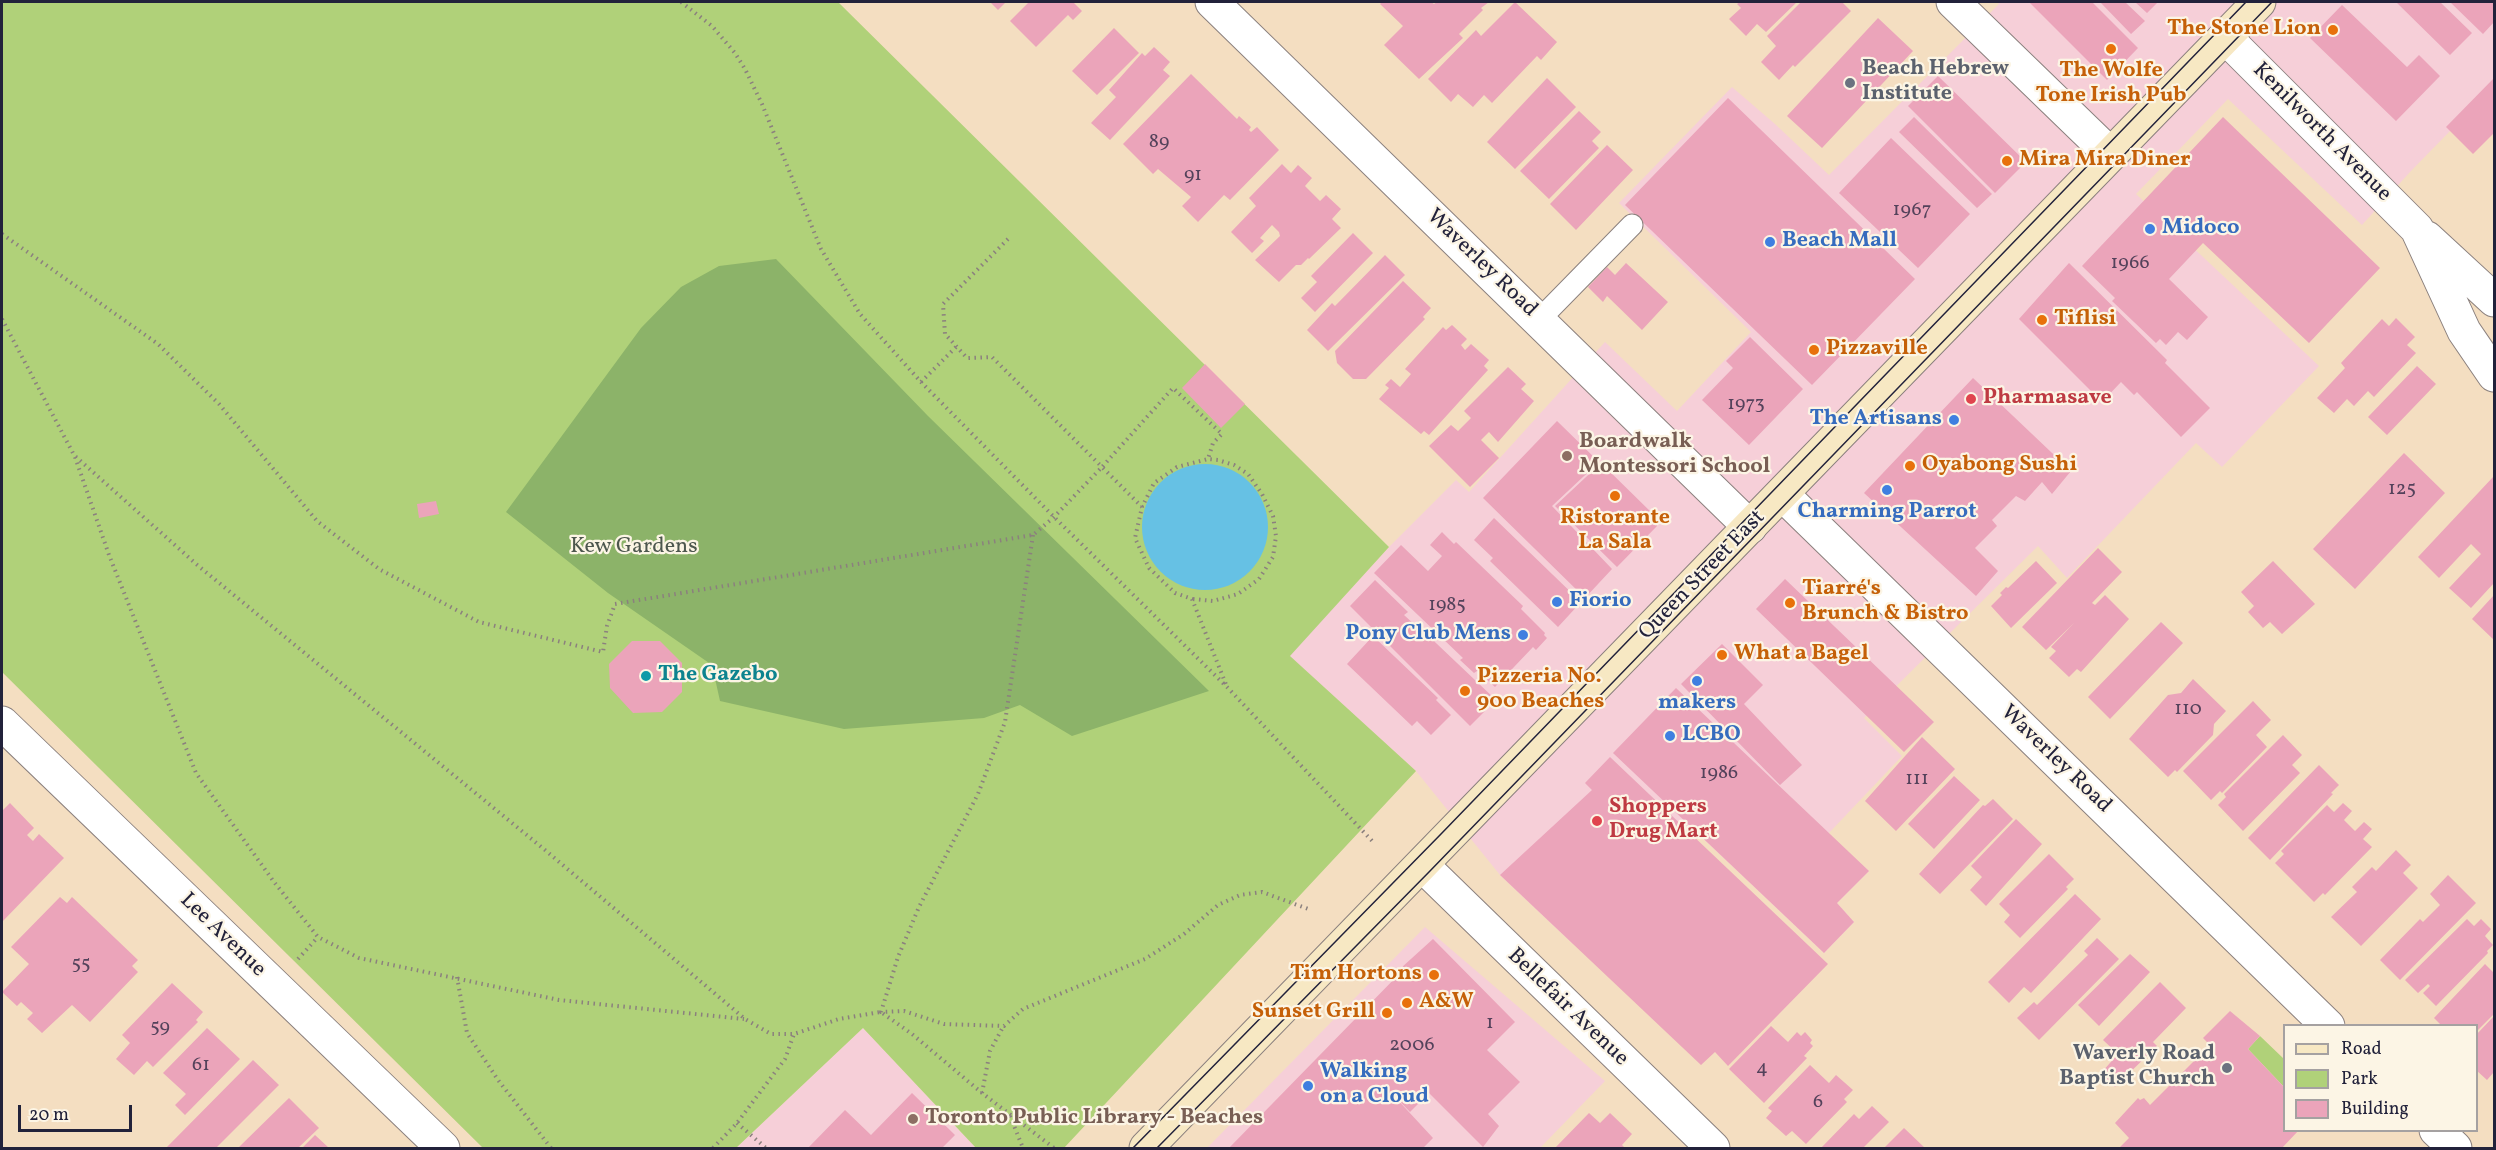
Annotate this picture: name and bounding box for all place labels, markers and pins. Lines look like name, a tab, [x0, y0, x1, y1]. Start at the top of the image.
place label: The Stone Lion	[2167, 17, 2321, 43]
marker: The Stone Lion	[2326, 23, 2340, 37]
marker: The Wolfe Tone Irish Pub	[2104, 42, 2118, 56]
place label: Beach Hebrew Institute	[1862, 57, 2009, 108]
place label: The Wolfe Tone Irish Pub	[2036, 59, 2186, 110]
marker: Beach Hebrew Institute	[1843, 76, 1857, 90]
place label: Mira Mira Diner	[2019, 148, 2191, 174]
marker: Mira Mira Diner	[2000, 154, 2014, 168]
place label: Midoco	[2162, 216, 2239, 242]
marker: Midoco	[2143, 222, 2157, 236]
place label: Beach Mall	[1782, 229, 1897, 255]
marker: Beach Mall	[1763, 235, 1777, 249]
place label: Tiflisi	[2054, 307, 2116, 333]
marker: Tiflisi	[2035, 313, 2049, 327]
place label: Pizzaville	[1826, 337, 1928, 363]
marker: Pizzaville	[1807, 343, 1821, 357]
place label: Pharmasave	[1983, 386, 2112, 412]
marker: Pharmasave	[1964, 392, 1978, 406]
place label: The Artisans	[1810, 407, 1942, 433]
marker: The Artisans	[1947, 413, 1961, 427]
place label: Boardwalk Montessori School	[1579, 430, 1770, 482]
marker: Boardwalk Montessori School	[1560, 449, 1574, 463]
place label: Oyabong Sushi	[1922, 453, 2077, 479]
marker: Oyabong Sushi	[1903, 459, 1917, 473]
marker: Charming Parrot	[1880, 483, 1894, 497]
marker: Ristorante La Sala	[1608, 489, 1622, 503]
place label: Charming Parrot	[1798, 500, 1976, 526]
place label: Ristorante La Sala	[1560, 506, 1670, 558]
place label: Tiarré's Brunch & Bistro	[1802, 577, 1969, 628]
place label: Fiorio	[1569, 589, 1632, 615]
marker: Fiorio	[1550, 595, 1564, 609]
marker: Tiarré's Brunch & Bistro	[1783, 596, 1797, 610]
place label: Pony Club Mens	[1345, 622, 1511, 648]
marker: Pony Club Mens	[1516, 628, 1530, 642]
place label: What a Bagel	[1734, 642, 1869, 668]
marker: What a Bagel	[1715, 648, 1729, 662]
place label: The Gazebo	[658, 663, 778, 689]
place label: Pizzeria No. 900 Beaches	[1477, 665, 1604, 716]
marker: The Gazebo	[639, 669, 653, 683]
marker: makers	[1690, 674, 1704, 688]
marker: Pizzeria No. 900 Beaches	[1458, 684, 1472, 698]
place label: makers	[1658, 691, 1736, 717]
place label: LCBO	[1682, 723, 1741, 749]
marker: LCBO	[1663, 729, 1677, 743]
place label: Shoppers Drug Mart	[1609, 795, 1718, 846]
marker: Shoppers Drug Mart	[1590, 814, 1604, 828]
place label: Tim Hortons	[1290, 962, 1422, 988]
marker: Tim Hortons	[1427, 968, 1441, 982]
place label: A&W	[1419, 990, 1474, 1016]
marker: A&W	[1400, 996, 1414, 1010]
place label: Sunset Grill	[1252, 1000, 1375, 1026]
marker: Sunset Grill	[1380, 1006, 1394, 1020]
place label: Waverly Road Baptist Church	[2059, 1042, 2215, 1094]
place label: Walking on a Cloud	[1320, 1060, 1429, 1112]
marker: Waverly Road Baptist Church	[2220, 1061, 2234, 1075]
marker: Walking on a Cloud	[1301, 1079, 1315, 1093]
place label: Toronto Public Library - Beaches	[925, 1106, 1263, 1132]
marker: Toronto Public Library - Beaches	[906, 1112, 920, 1126]

